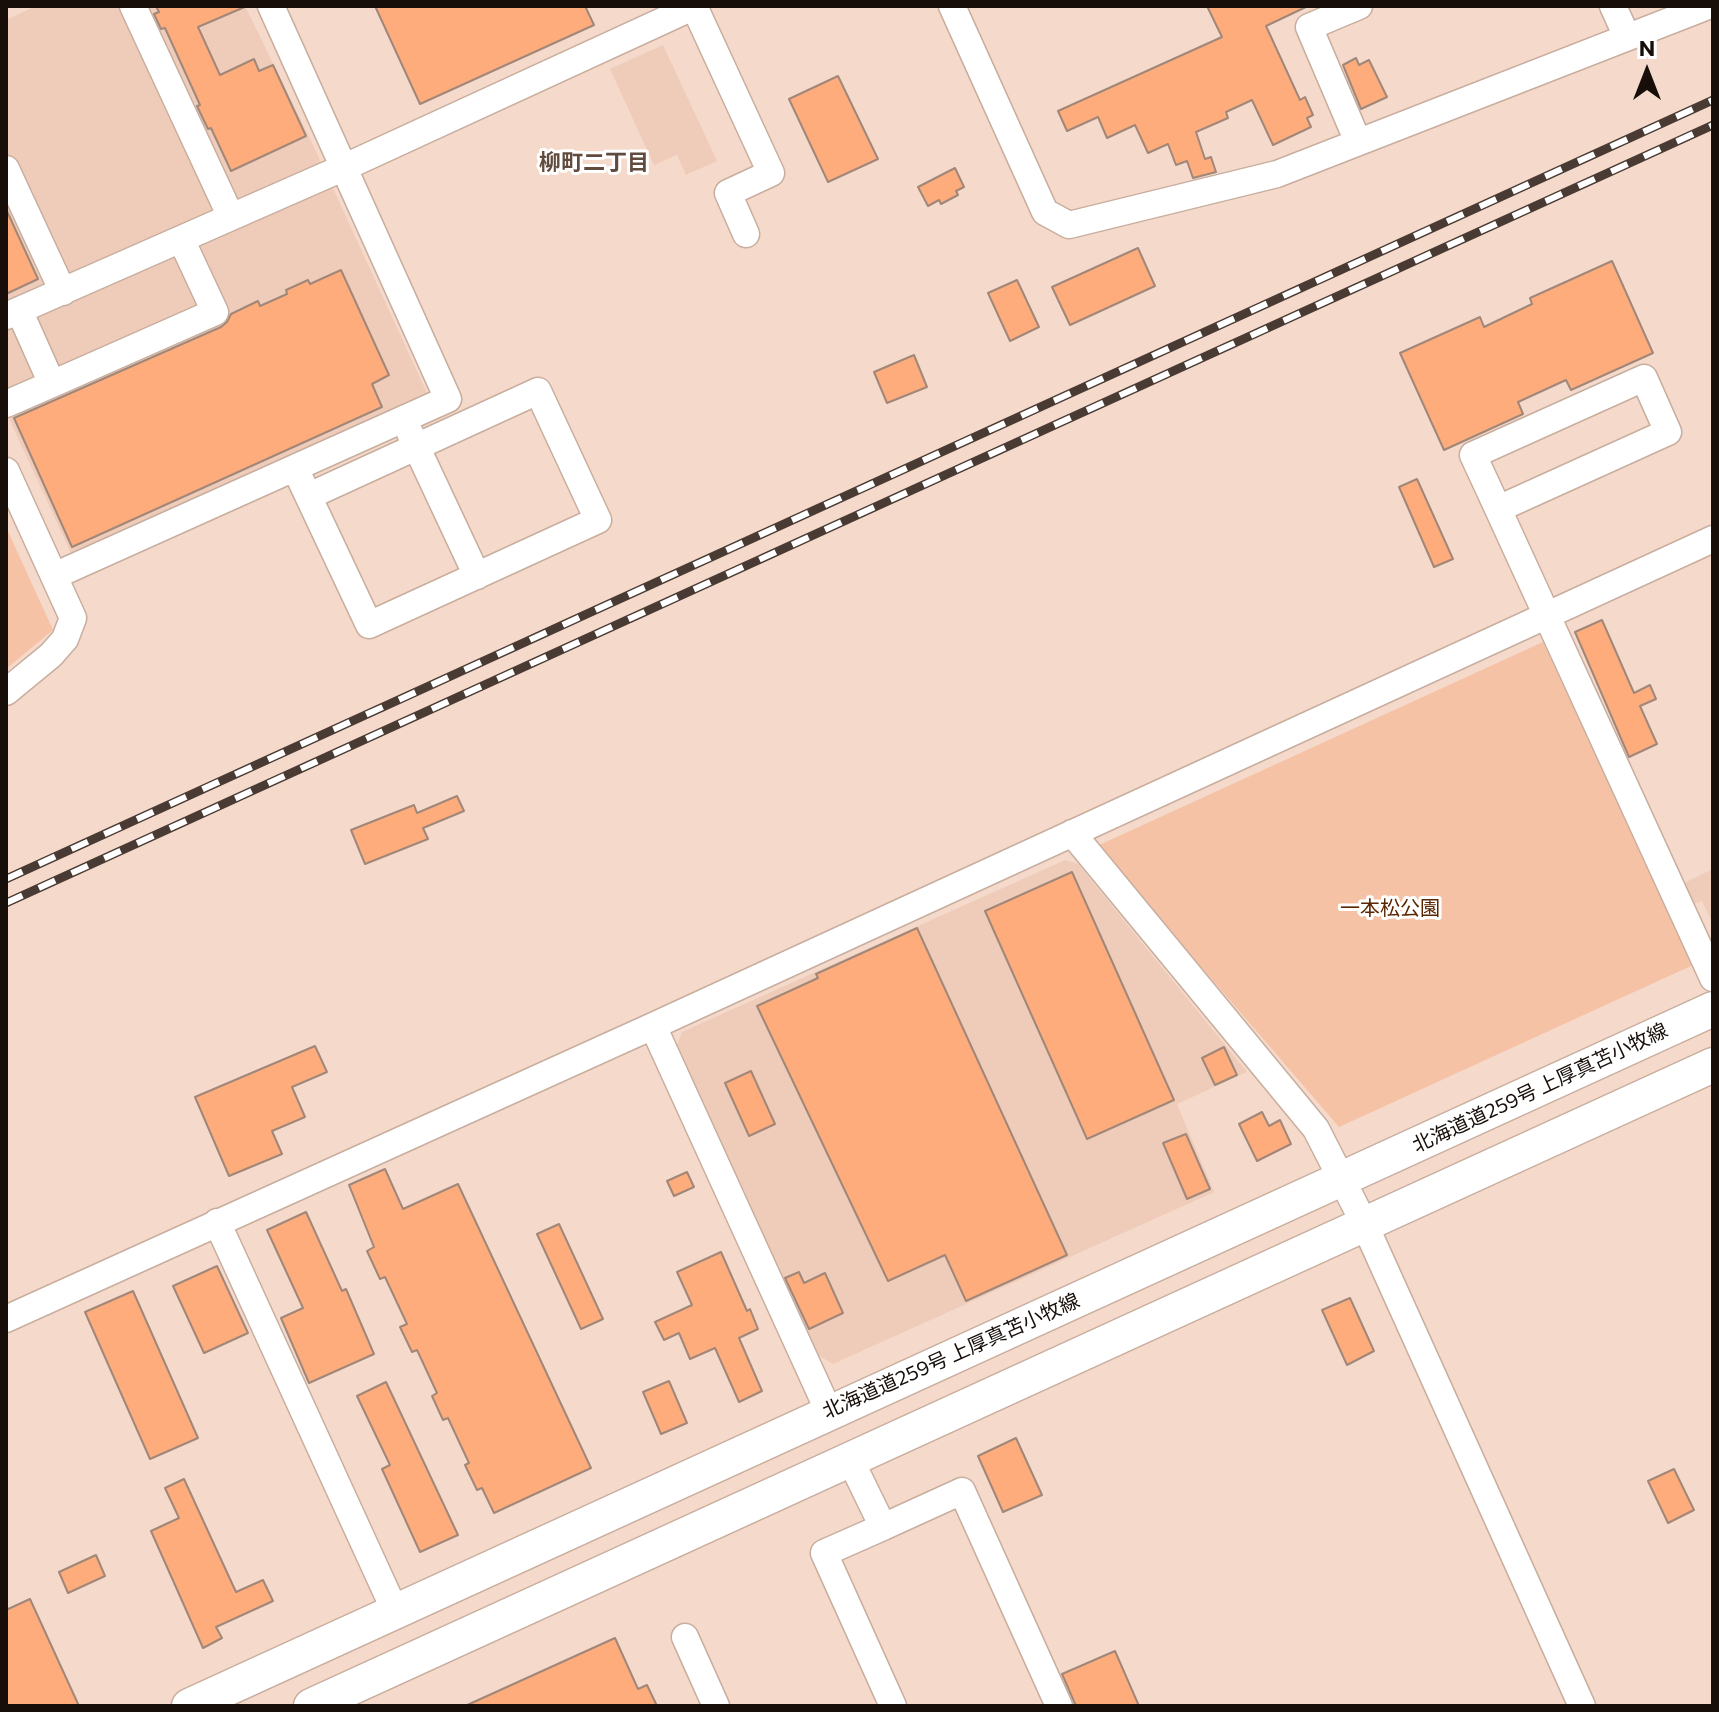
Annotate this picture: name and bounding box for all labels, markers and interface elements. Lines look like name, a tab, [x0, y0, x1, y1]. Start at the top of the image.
north arrow	[1607, 32, 1687, 112]
text: N	[1639, 34, 1655, 61]
district label: 柳町二丁目	[539, 150, 649, 176]
park label: 一本松公園	[1340, 896, 1440, 920]
street label: 北海道道259号 上厚真苫小牧線	[1409, 1018, 1671, 1158]
street label: 北海道道259号 上厚真苫小牧線	[819, 1288, 1083, 1424]

